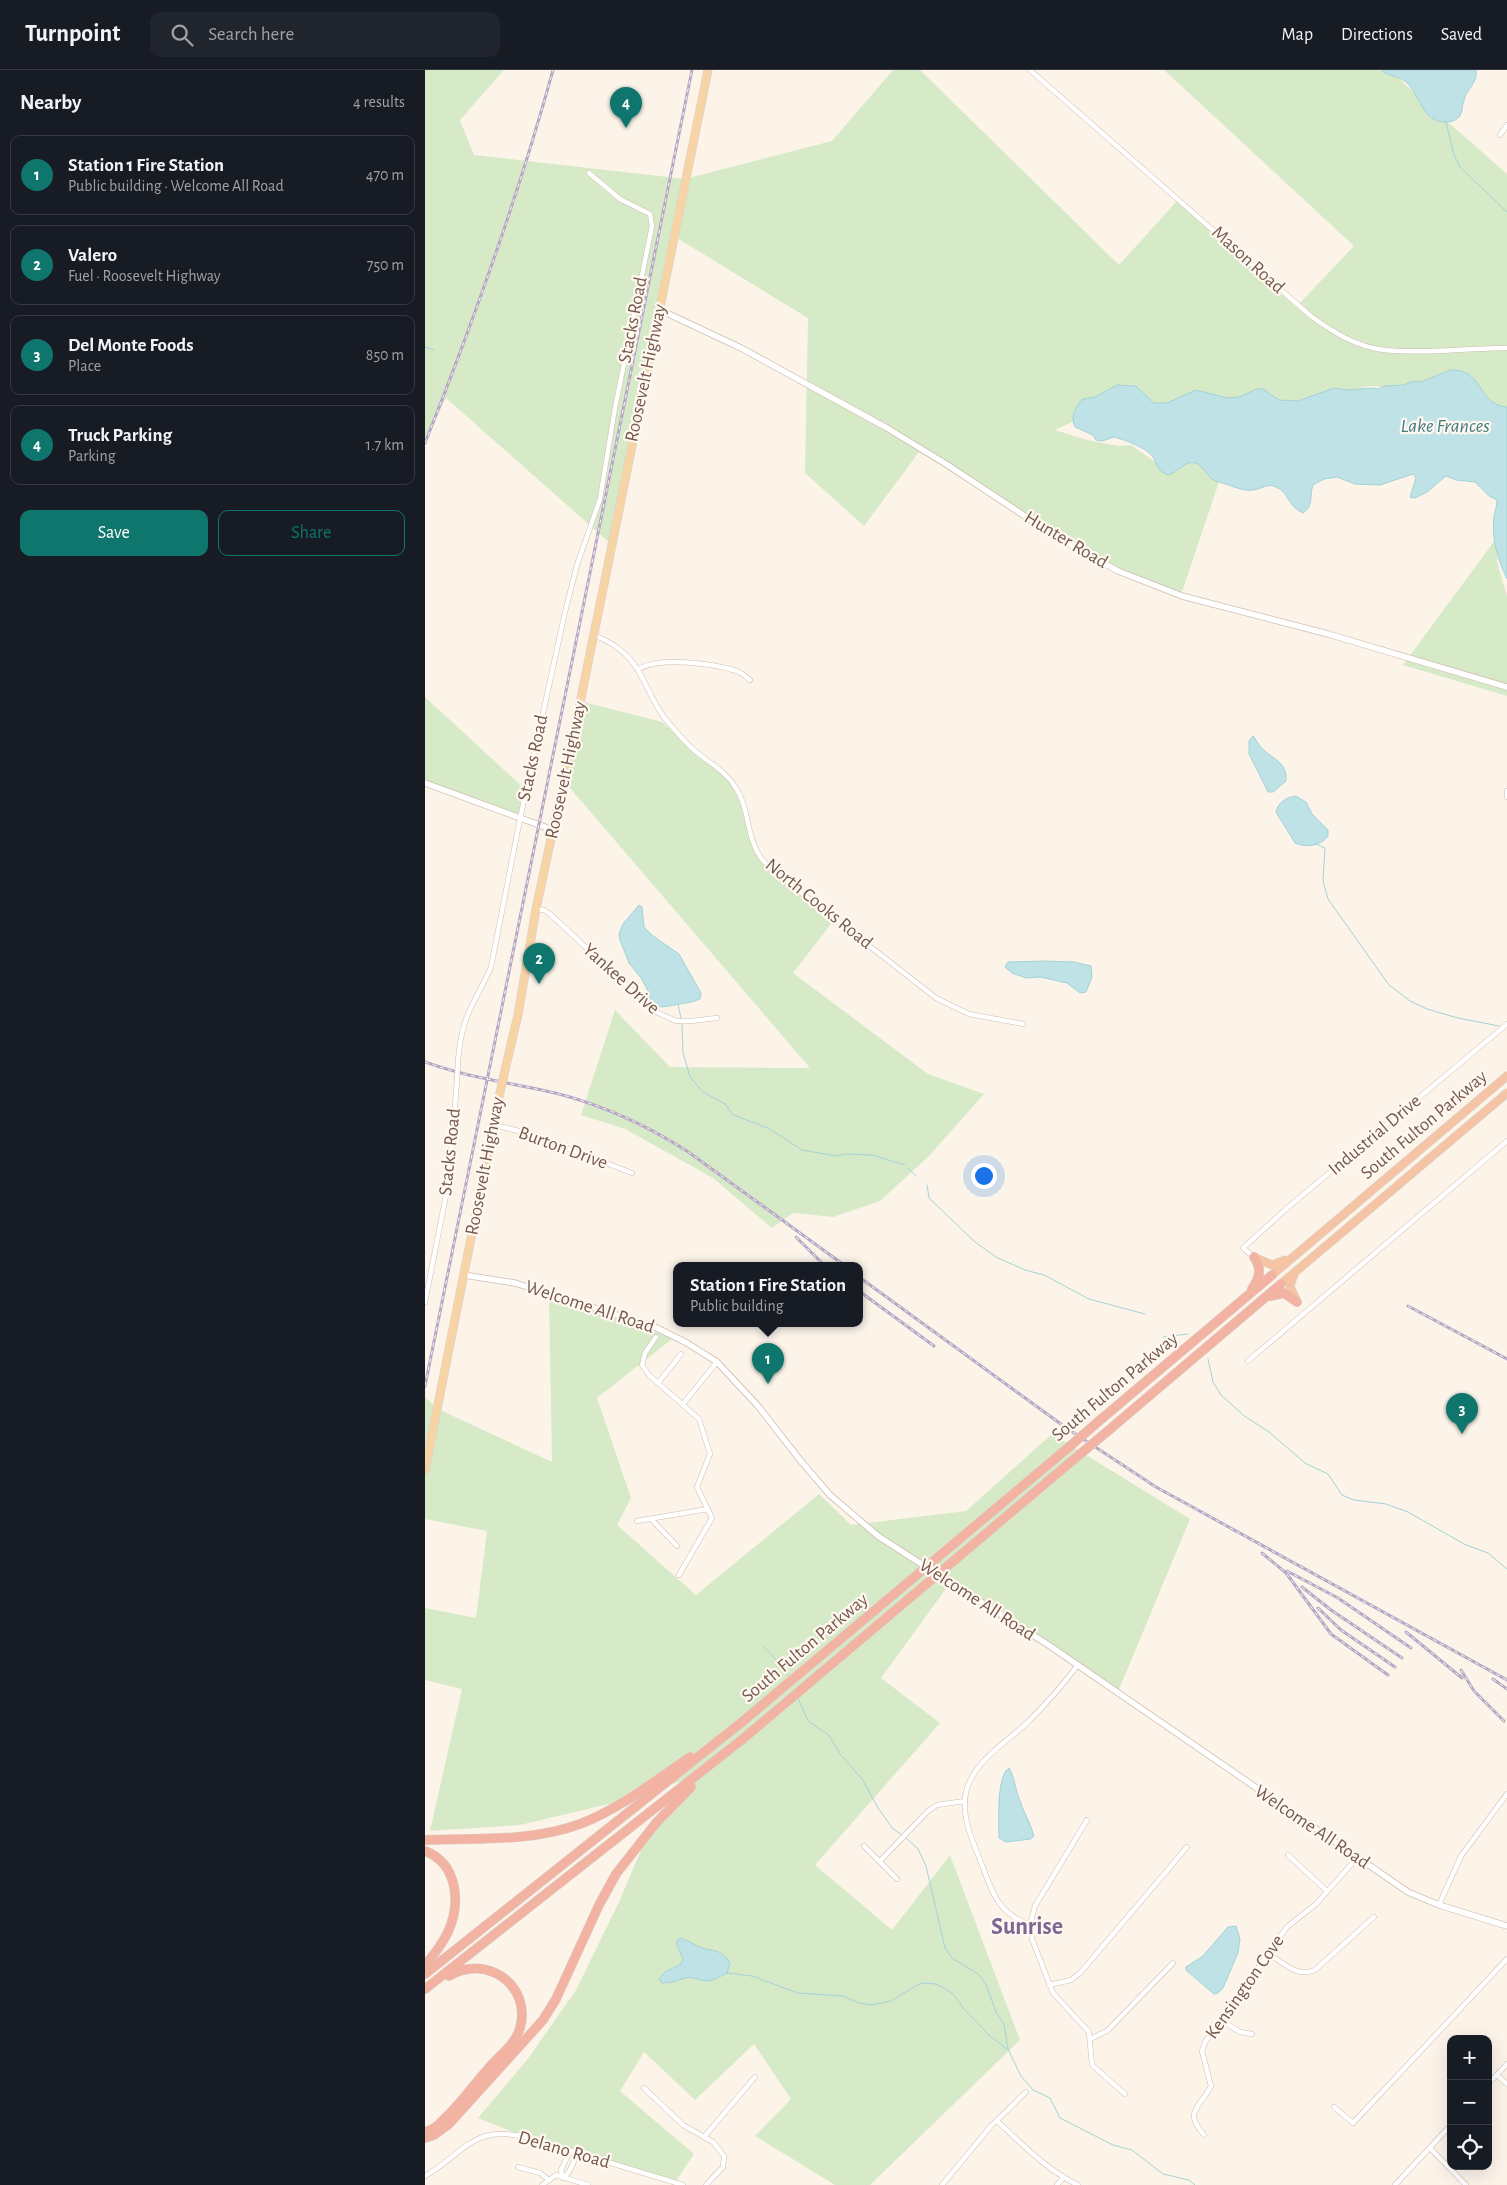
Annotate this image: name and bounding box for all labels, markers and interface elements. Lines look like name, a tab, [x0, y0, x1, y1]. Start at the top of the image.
search box	[150, 12, 500, 57]
icon: search	[168, 21, 196, 49]
text: Turnpoint	[25, 22, 120, 46]
text: Search here	[208, 25, 294, 44]
text: Map	[1282, 26, 1313, 44]
text: Directions	[1341, 26, 1413, 44]
text: Saved	[1441, 26, 1482, 44]
pin: 4	[610, 87, 642, 128]
text: Nearby	[20, 92, 81, 113]
text: 4 results	[353, 94, 405, 110]
text: Station 1 Fire Station	[68, 156, 224, 175]
text: 1	[34, 167, 40, 183]
text: 470 m	[366, 167, 404, 183]
text: Public building · Welcome All Road	[68, 178, 284, 194]
street label: Mason Road	[1208, 223, 1288, 297]
text: Valero	[68, 246, 117, 265]
text: 2	[33, 257, 41, 273]
text: 750 m	[367, 257, 404, 273]
text: Fuel · Roosevelt Highway	[68, 268, 221, 284]
street label: Stacks Road	[615, 275, 651, 365]
street label: Roosevelt Highway	[622, 302, 670, 444]
text: Del Monte Foods	[68, 336, 194, 355]
text: 3	[34, 347, 40, 363]
text: 850 m	[366, 347, 404, 363]
text: Place	[68, 358, 101, 374]
water label: Lake Frances	[1400, 416, 1490, 436]
text: Truck Parking	[68, 426, 172, 445]
text: 4	[33, 437, 41, 453]
text: 1.7 km	[365, 437, 404, 453]
text: Parking	[68, 448, 116, 464]
street label: Hunter Road	[1021, 508, 1111, 572]
button: Save	[20, 510, 208, 556]
button: Share	[218, 510, 405, 556]
street label: Roosevelt Highway	[542, 699, 590, 841]
street label: Stacks Road	[515, 713, 551, 803]
street label: North Cooks Road	[762, 855, 876, 953]
street label: Yankee Drive	[579, 940, 663, 1018]
pin: 2	[523, 943, 555, 984]
street label: South Fulton Parkway	[1357, 1067, 1491, 1183]
street label: Industrial Drive	[1325, 1091, 1425, 1179]
street label: Roosevelt Highway	[462, 1095, 508, 1237]
street label: Stacks Road	[436, 1107, 464, 1197]
street label: Burton Drive	[516, 1123, 610, 1173]
your location	[971, 1163, 997, 1189]
popup	[673, 1262, 863, 1327]
text: Station 1 Fire Station	[690, 1276, 846, 1295]
street label: Welcome All Road	[523, 1277, 657, 1337]
text: Public building	[690, 1298, 783, 1314]
street label: South Fulton Parkway	[1048, 1329, 1182, 1445]
pin: 1	[752, 1343, 784, 1384]
pin: 3	[1446, 1393, 1478, 1434]
street label: Welcome All Road	[915, 1555, 1039, 1645]
street label: South Fulton Parkway	[738, 1590, 872, 1706]
street label: Welcome All Road	[1251, 1782, 1373, 1873]
district label: Sunrise	[991, 1915, 1063, 1939]
street label: Kensington Cove	[1202, 1932, 1288, 2042]
map controls	[1447, 2035, 1492, 2170]
button: +	[1447, 2035, 1492, 2080]
button: −	[1447, 2080, 1492, 2125]
button: locate	[1447, 2125, 1492, 2170]
street label: Delano Road	[516, 2128, 612, 2172]

